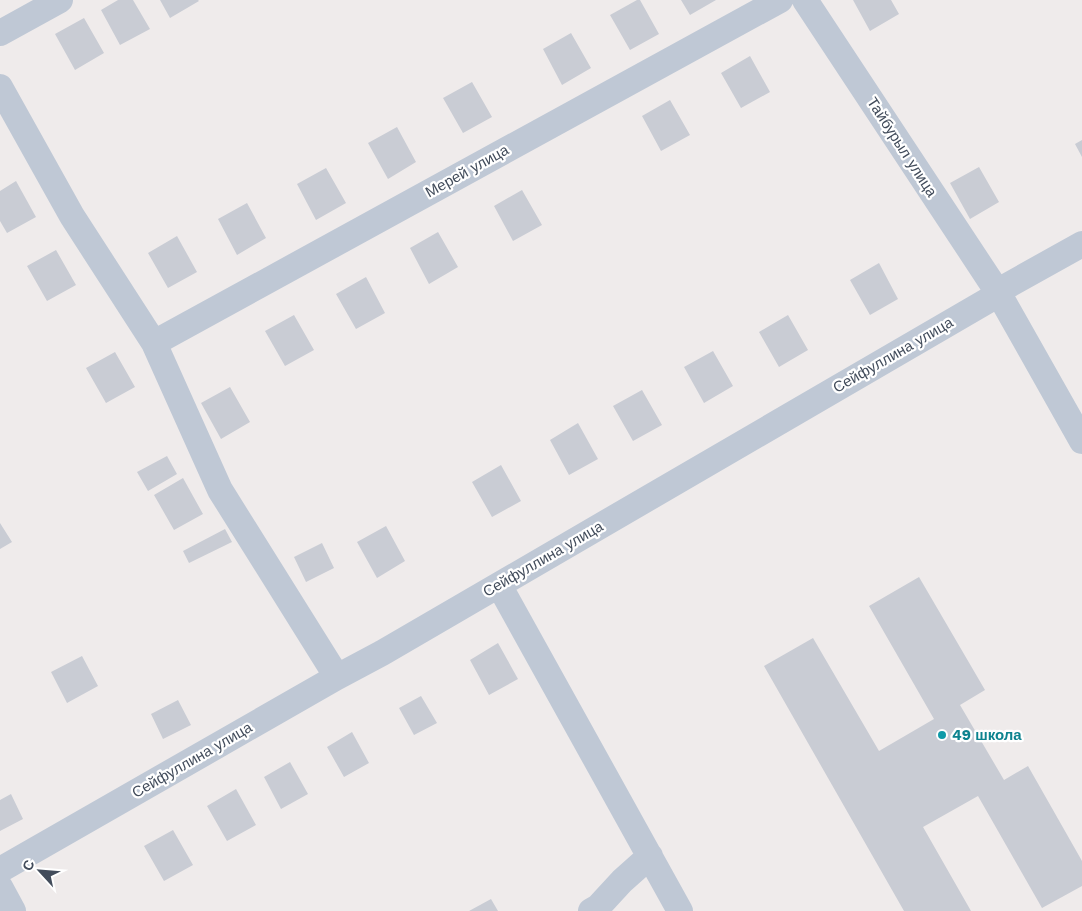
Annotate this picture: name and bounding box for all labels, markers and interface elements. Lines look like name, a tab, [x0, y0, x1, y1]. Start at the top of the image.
street label: Тайбурыл улица	[863, 94, 941, 201]
street label: Мерей улица	[422, 140, 512, 201]
street label: Сейфуллина улица	[830, 313, 957, 397]
street label: Сейфуллина улица	[480, 517, 607, 601]
street label: Сейфуллина улица	[129, 718, 256, 802]
place label: 49 школа	[952, 726, 1022, 744]
marker: 49 школа	[936, 729, 948, 741]
north arrow	[15, 846, 65, 896]
text: С	[19, 857, 38, 873]

